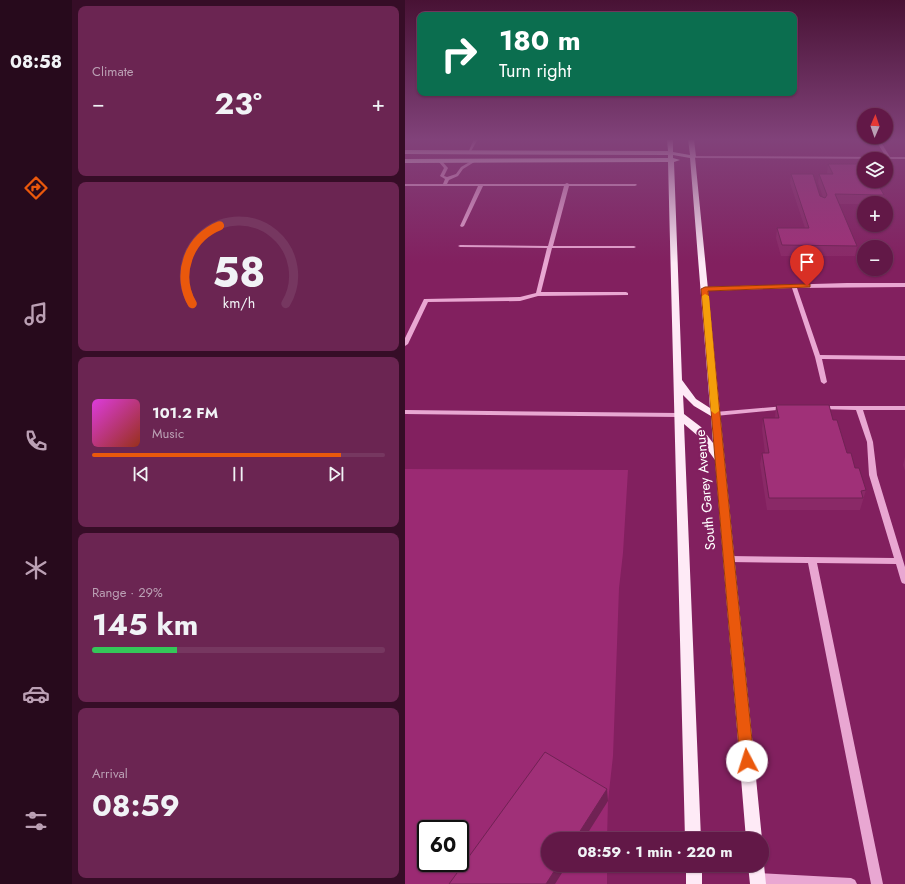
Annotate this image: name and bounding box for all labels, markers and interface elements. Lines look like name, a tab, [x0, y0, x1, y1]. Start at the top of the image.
text: 180 m	[499, 20, 581, 61]
icon: right	[433, 28, 485, 80]
text: 08:58	[10, 49, 62, 75]
text: Turn right	[499, 58, 571, 84]
text: Climate	[92, 62, 133, 81]
text: 23°	[215, 82, 262, 125]
text: −	[92, 87, 105, 119]
text: +	[371, 87, 385, 119]
north arrow	[857, 108, 893, 144]
map controls	[857, 108, 893, 276]
button: layers	[857, 152, 893, 188]
icon: directions	[22, 174, 50, 202]
button: +	[857, 196, 893, 232]
button: −	[857, 240, 893, 276]
text: 58	[212, 242, 265, 303]
pin	[790, 245, 824, 286]
icon: arrive	[796, 251, 818, 273]
text: km/h	[222, 293, 255, 313]
icon: music	[22, 300, 50, 328]
text: 101.2 FM	[152, 402, 218, 424]
text: Music	[152, 424, 184, 443]
icon: phone	[22, 427, 50, 455]
street label: South Garey Avenue	[690, 429, 720, 551]
icon: previous	[130, 463, 152, 485]
icon: pause	[227, 463, 249, 485]
icon: next	[325, 463, 347, 485]
icon: climate	[22, 554, 50, 582]
text: Range · 29%	[92, 583, 163, 602]
text: 145 km	[92, 603, 198, 646]
icon: car	[22, 680, 50, 708]
position arrow	[726, 740, 768, 782]
text: Arrival	[92, 764, 128, 783]
text: 08:59	[92, 784, 180, 827]
icon: filters	[22, 807, 50, 835]
speed limit sign: 60	[417, 820, 469, 872]
text: 08:59 · 1 min · 220 m	[577, 841, 733, 863]

